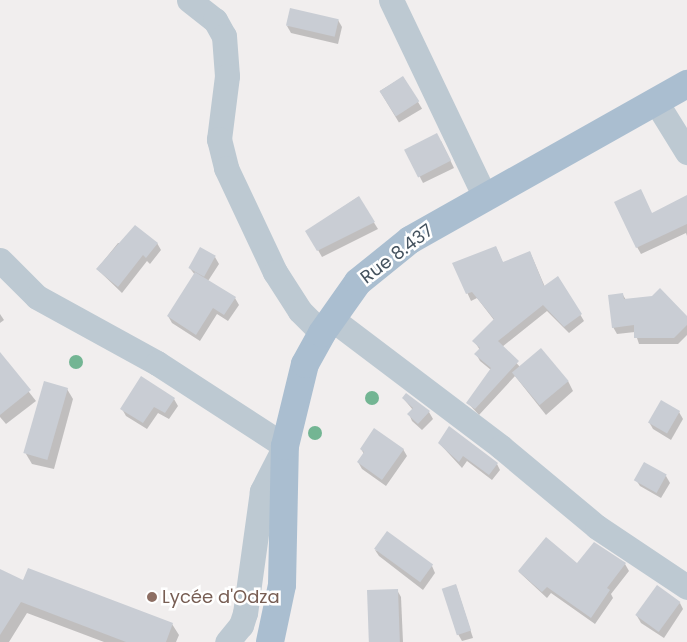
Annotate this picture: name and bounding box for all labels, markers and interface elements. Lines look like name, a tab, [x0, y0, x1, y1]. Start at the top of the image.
street label: Rue 8.437	[356, 220, 438, 288]
place label: Lycée d'Odza	[162, 586, 280, 608]
marker: Lycée d'Odza	[146, 591, 158, 603]

